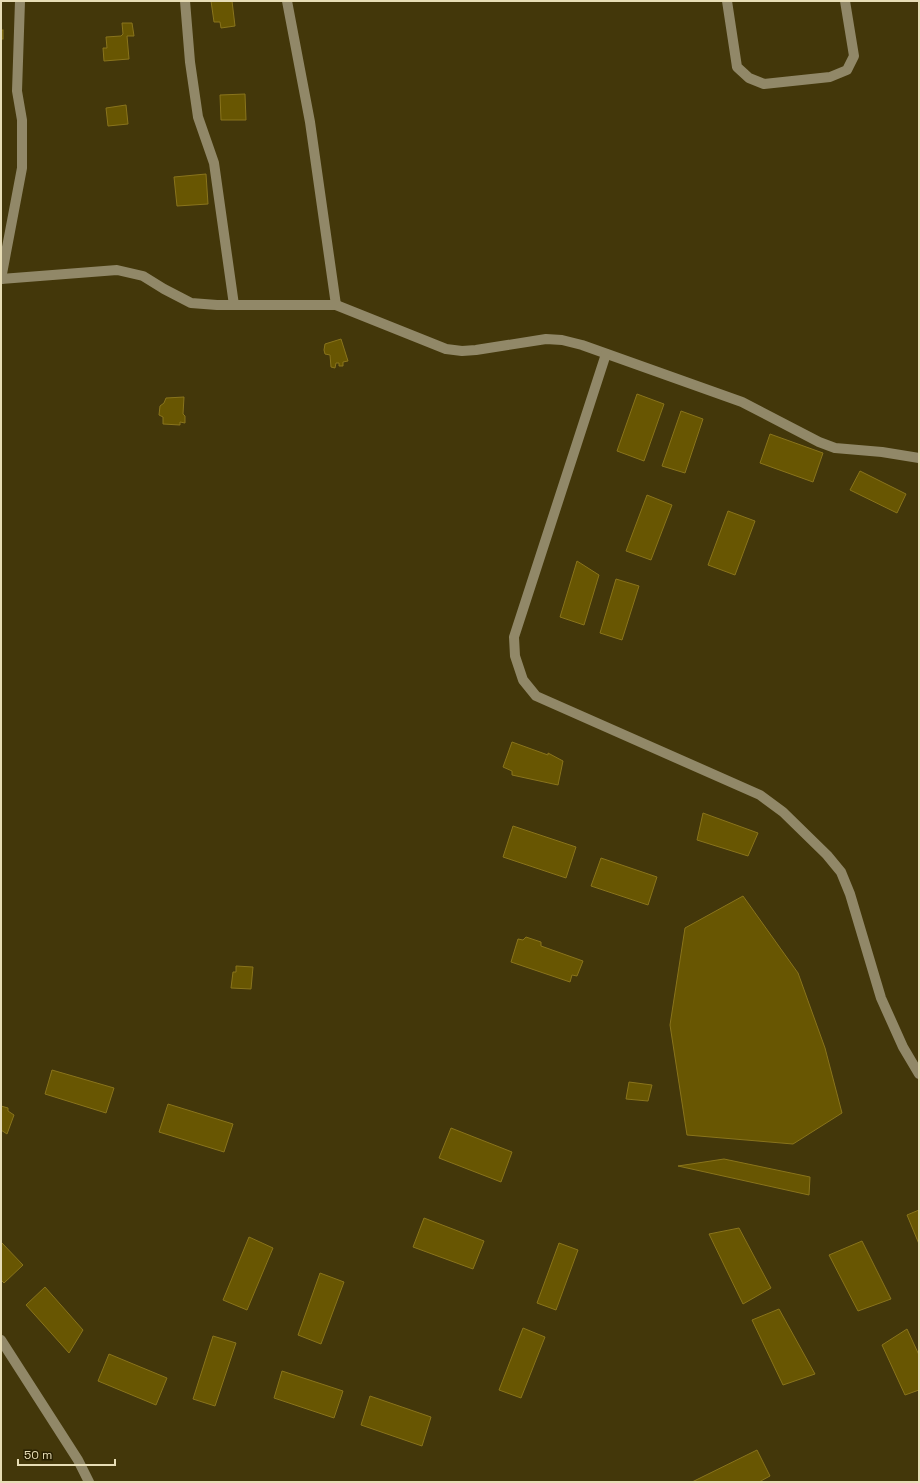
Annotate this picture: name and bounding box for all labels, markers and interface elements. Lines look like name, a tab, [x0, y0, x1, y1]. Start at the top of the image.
scale bar	[18, 1441, 115, 1467]
text: 50 m	[24, 1447, 52, 1463]

